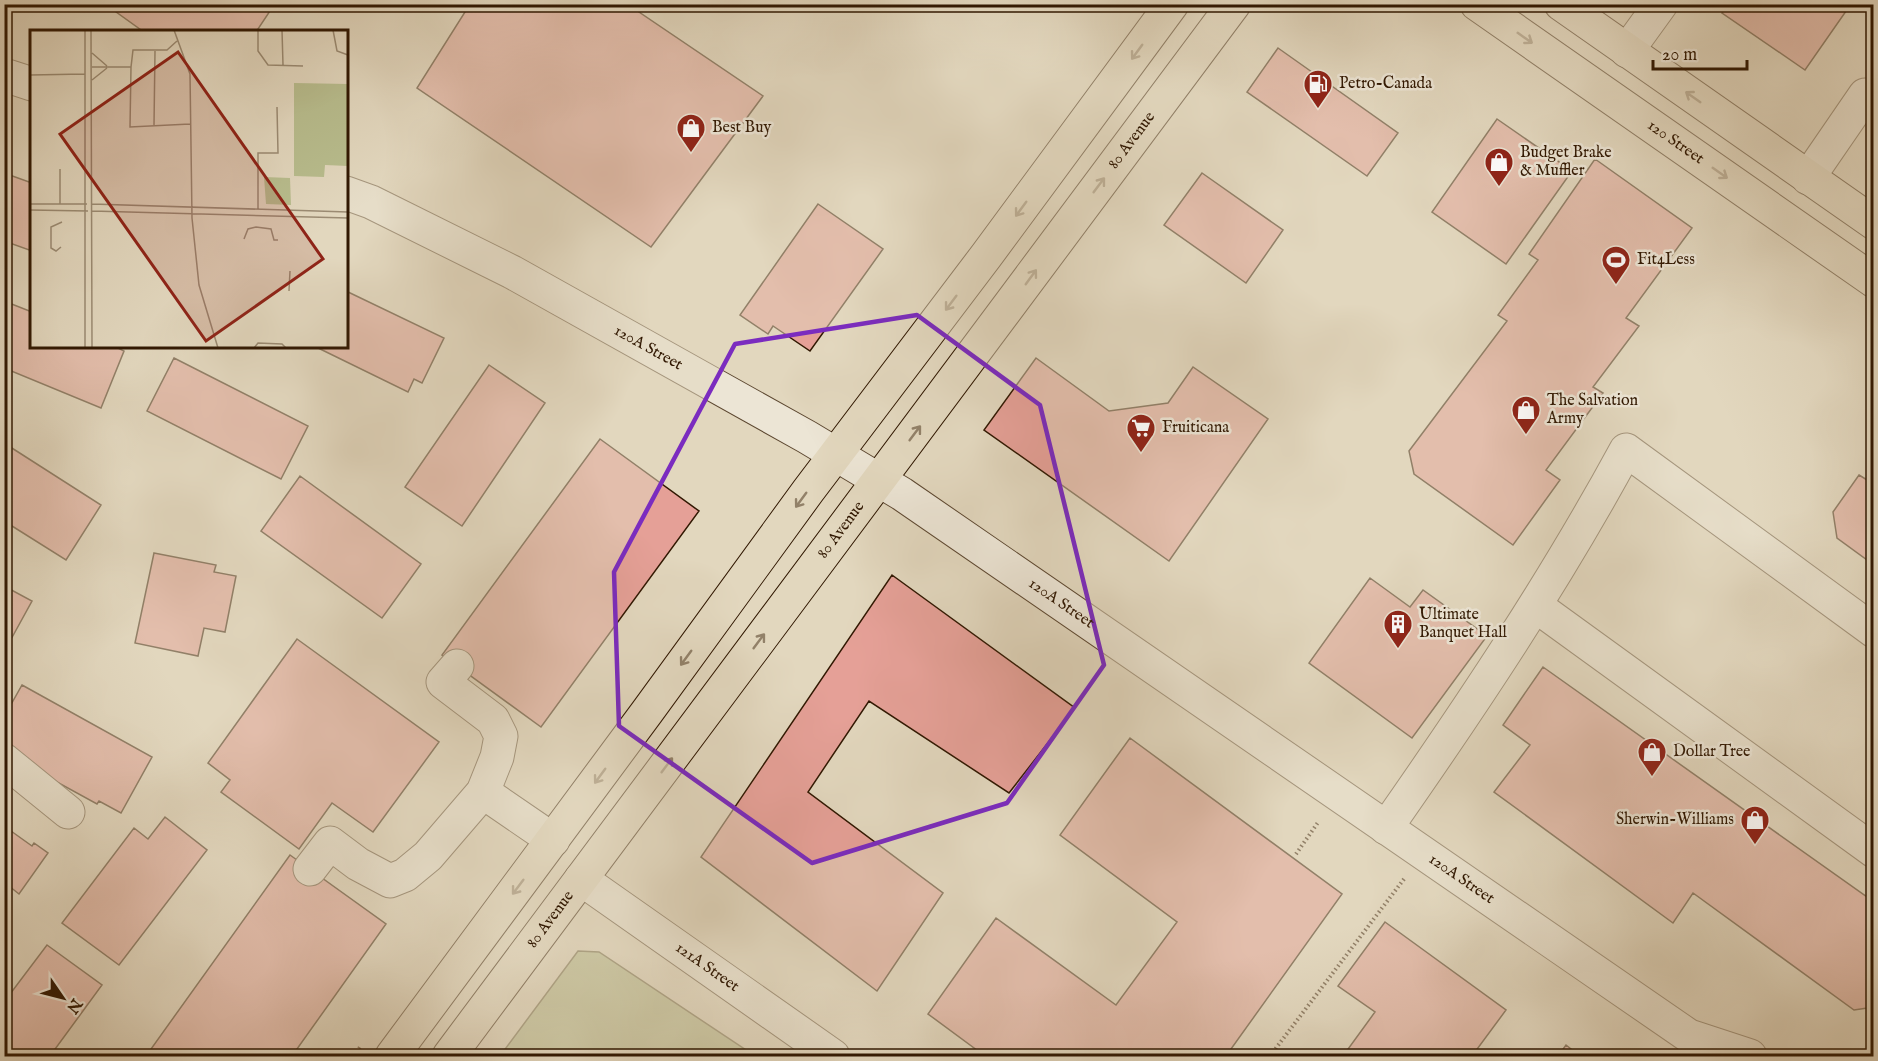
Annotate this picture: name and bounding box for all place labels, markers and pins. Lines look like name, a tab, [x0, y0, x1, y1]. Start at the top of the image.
fuel station icon: Petro-Canada	[1302, 68, 1334, 110]
place label: Petro-Canada	[1339, 74, 1432, 94]
shop icon: Best Buy	[675, 112, 707, 154]
place label: Best Buy	[712, 118, 771, 138]
place label: Budget Brake & Muffler	[1520, 143, 1612, 181]
shop icon: Budget Brake & Muffler	[1483, 146, 1515, 188]
sports icon: Fit4Less	[1600, 244, 1632, 286]
place label: Fit4Less	[1637, 250, 1695, 270]
place label: The Salvation Army	[1546, 391, 1639, 429]
shop icon: The Salvation Army	[1510, 394, 1542, 436]
supermarket icon: Fruiticana	[1125, 412, 1157, 454]
place label: Fruiticana	[1162, 418, 1229, 438]
place label: Ultimate Banquet Hall	[1419, 605, 1508, 643]
building icon: Ultimate Banquet Hall	[1382, 608, 1414, 650]
shop icon: Dollar Tree	[1636, 736, 1668, 778]
place label: Dollar Tree	[1673, 742, 1750, 762]
shop icon: Sherwin-Williams	[1739, 804, 1771, 846]
place label: Sherwin-Williams	[1616, 810, 1734, 830]

